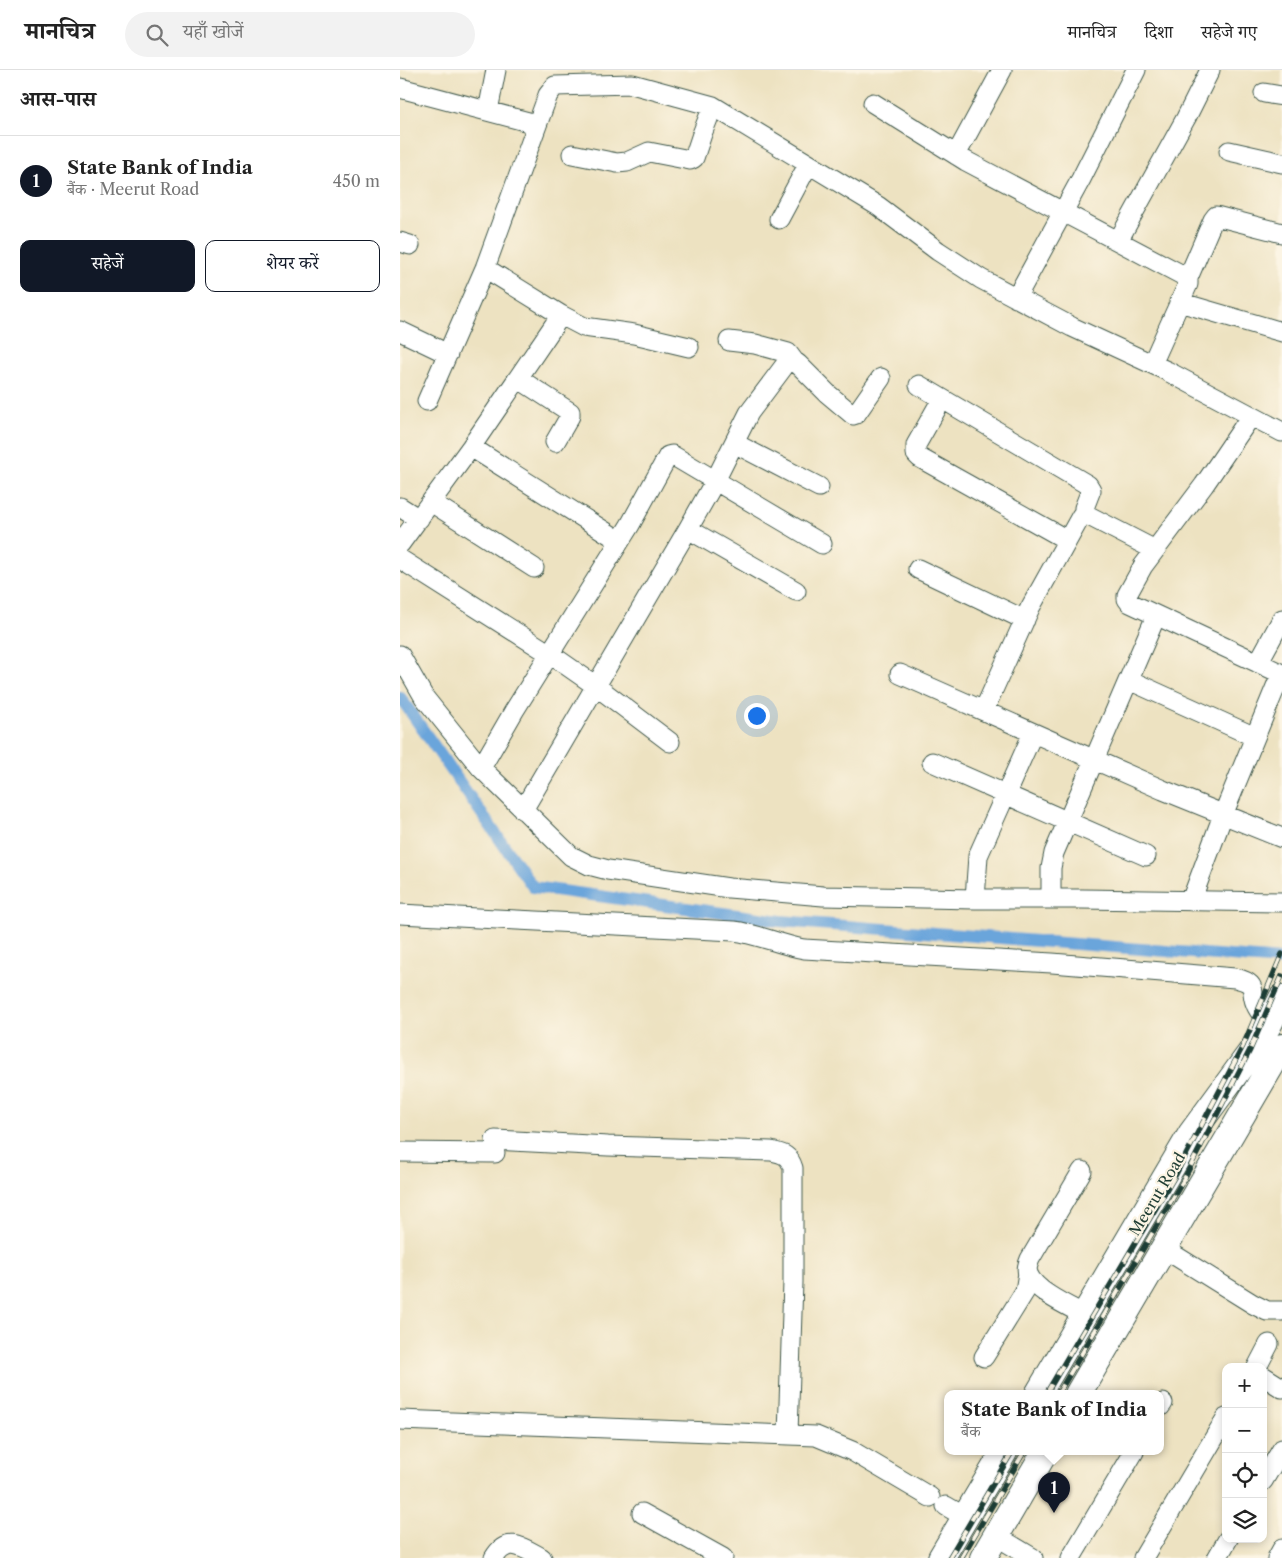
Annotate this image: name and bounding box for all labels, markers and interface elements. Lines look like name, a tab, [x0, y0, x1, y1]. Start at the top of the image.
search box	[125, 12, 475, 57]
text: मानचित्र	[25, 16, 95, 45]
text: यहाँ खोजें	[183, 20, 244, 43]
icon: search	[143, 21, 171, 49]
text: मानचित्र	[1068, 21, 1116, 43]
text: दिशा	[1144, 21, 1173, 43]
text: सहेजे गए	[1201, 21, 1257, 43]
text: आस-पास	[20, 86, 96, 111]
text: State Bank of India	[67, 156, 253, 179]
text: 1	[32, 171, 40, 191]
text: 450 m	[333, 171, 380, 191]
text: बैंक · Meerut Road	[67, 179, 199, 199]
button: सहेजें	[20, 240, 195, 292]
button: शेयर करें	[205, 240, 380, 292]
your location	[744, 703, 770, 729]
street label: Meerut Road	[1125, 1149, 1189, 1239]
map controls	[1222, 1363, 1267, 1543]
button: +	[1222, 1363, 1267, 1408]
popup	[944, 1390, 1164, 1455]
text: State Bank of India	[961, 1398, 1147, 1421]
button: −	[1222, 1408, 1267, 1453]
text: बैंक	[961, 1421, 981, 1441]
button: locate	[1222, 1453, 1267, 1498]
pin: 1	[1038, 1472, 1070, 1513]
button: layers	[1222, 1498, 1267, 1543]

